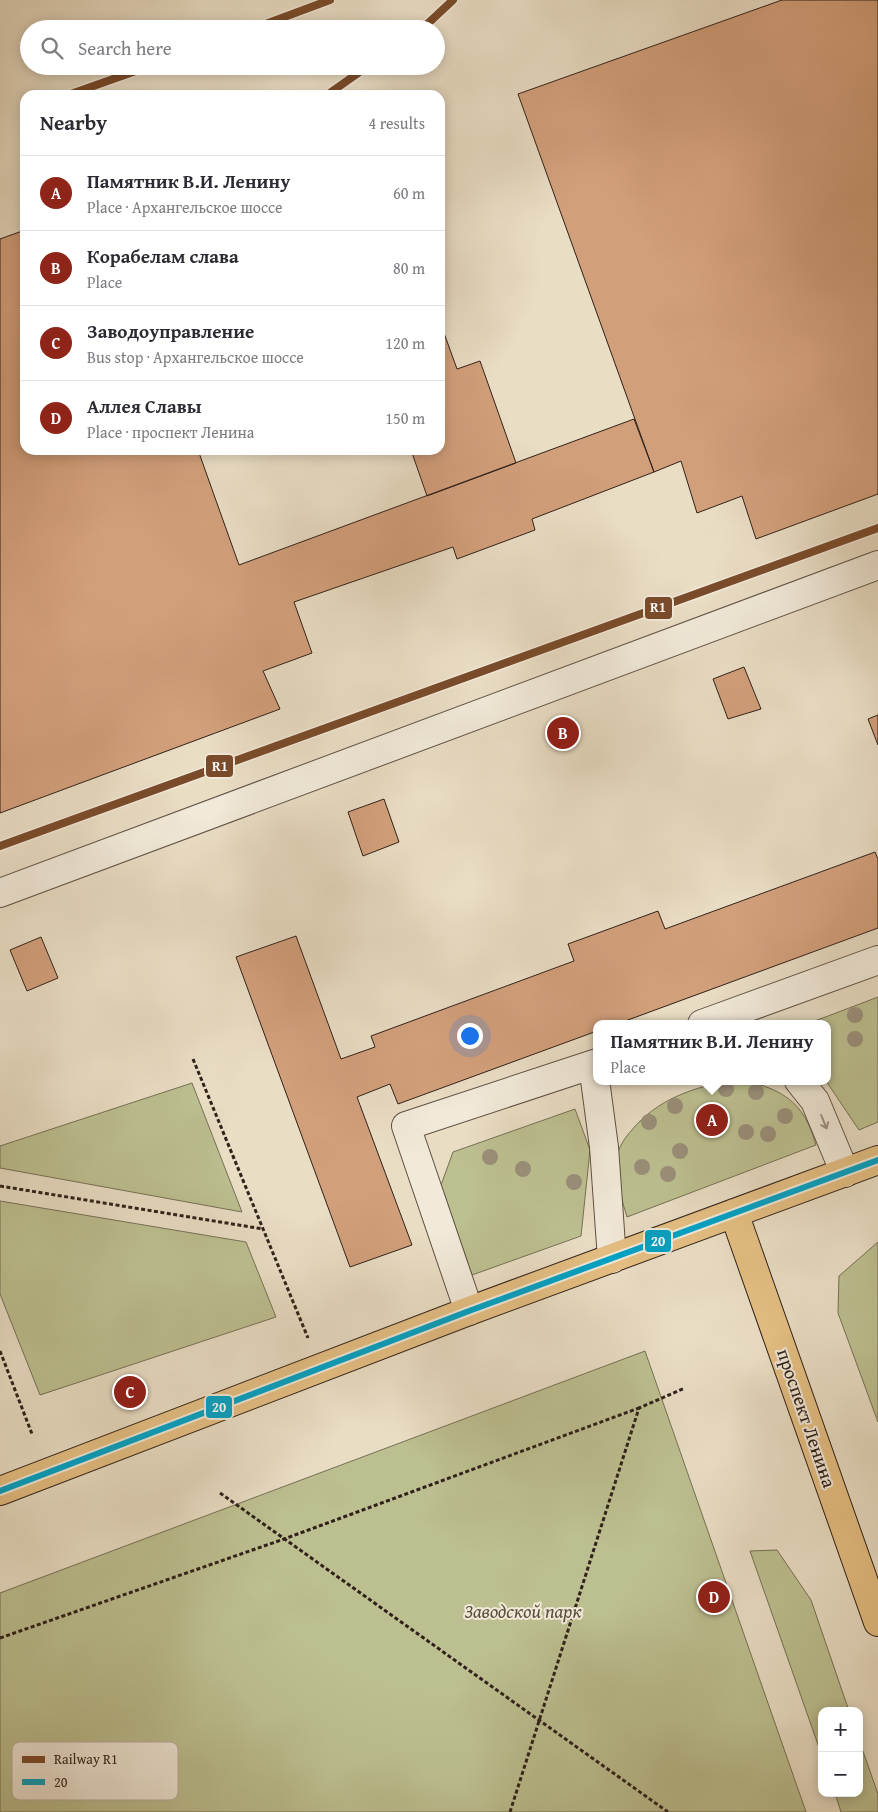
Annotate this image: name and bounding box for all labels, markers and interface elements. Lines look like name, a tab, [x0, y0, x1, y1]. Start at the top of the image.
search box	[20, 20, 445, 75]
icon: search	[38, 34, 66, 62]
text: Search here	[78, 34, 172, 62]
text: Nearby	[40, 107, 107, 138]
text: 4 results	[368, 111, 425, 135]
text: Памятник В.И. Ленину	[87, 167, 290, 195]
text: A	[51, 181, 61, 205]
text: 60 m	[393, 181, 425, 205]
text: Place · Архангельское шоссе	[87, 195, 283, 219]
text: Корабелам слава	[87, 242, 239, 270]
text: B	[51, 256, 61, 280]
text: 80 m	[393, 256, 425, 280]
text: Place	[87, 270, 122, 294]
text: Заводоуправление	[87, 317, 254, 345]
text: C	[51, 331, 61, 355]
text: 120 m	[385, 331, 425, 355]
text: Bus stop · Архангельское шоссе	[87, 345, 304, 369]
text: Аллея Славы	[87, 392, 201, 420]
text: D	[51, 406, 61, 430]
text: 150 m	[385, 406, 425, 430]
text: Place · проспект Ленина	[87, 420, 254, 444]
line badge: R1	[644, 596, 673, 620]
text: R1	[650, 597, 666, 617]
pin: B	[547, 714, 579, 752]
line badge: R1	[205, 754, 234, 778]
text: R1	[212, 756, 228, 776]
popup	[593, 1020, 831, 1085]
your location	[457, 1023, 483, 1049]
text: Памятник В.И. Ленину	[610, 1027, 814, 1055]
text: Place	[610, 1055, 646, 1079]
pin: A	[696, 1101, 728, 1139]
one-way arrow	[820, 1114, 829, 1129]
line badge: 20	[644, 1229, 672, 1253]
text: 20	[651, 1231, 665, 1251]
street label: проспект Ленина	[770, 1345, 844, 1491]
pin: C	[114, 1373, 146, 1411]
line badge: 20	[205, 1395, 233, 1419]
text: 20	[212, 1397, 226, 1417]
pin: D	[698, 1578, 730, 1616]
park label: Заводской парк	[464, 1597, 582, 1625]
map controls	[818, 1707, 863, 1797]
button: +	[818, 1707, 863, 1752]
legend	[12, 1742, 178, 1800]
text: Railway R1	[54, 1749, 118, 1769]
button: −	[818, 1752, 863, 1797]
text: 20	[54, 1772, 68, 1792]

